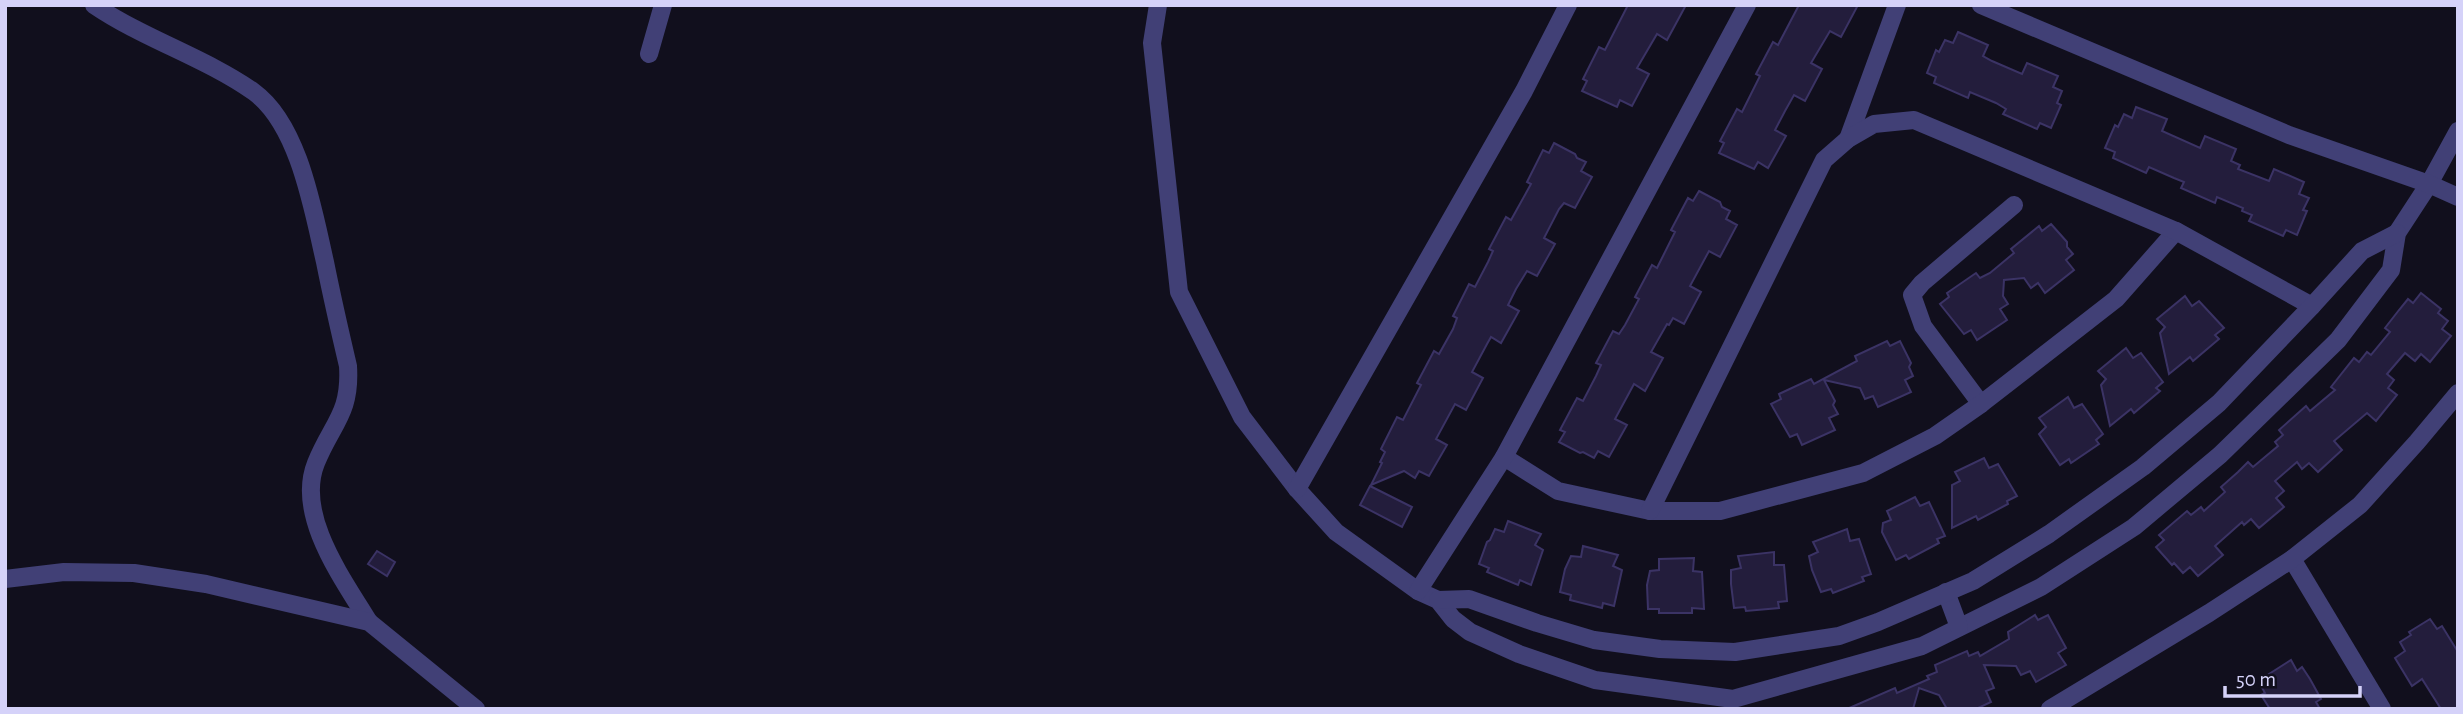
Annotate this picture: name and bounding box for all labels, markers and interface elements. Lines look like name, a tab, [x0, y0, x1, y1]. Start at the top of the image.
scale bar	[2225, 654, 2360, 698]
text: 50 m	[2236, 669, 2276, 690]

